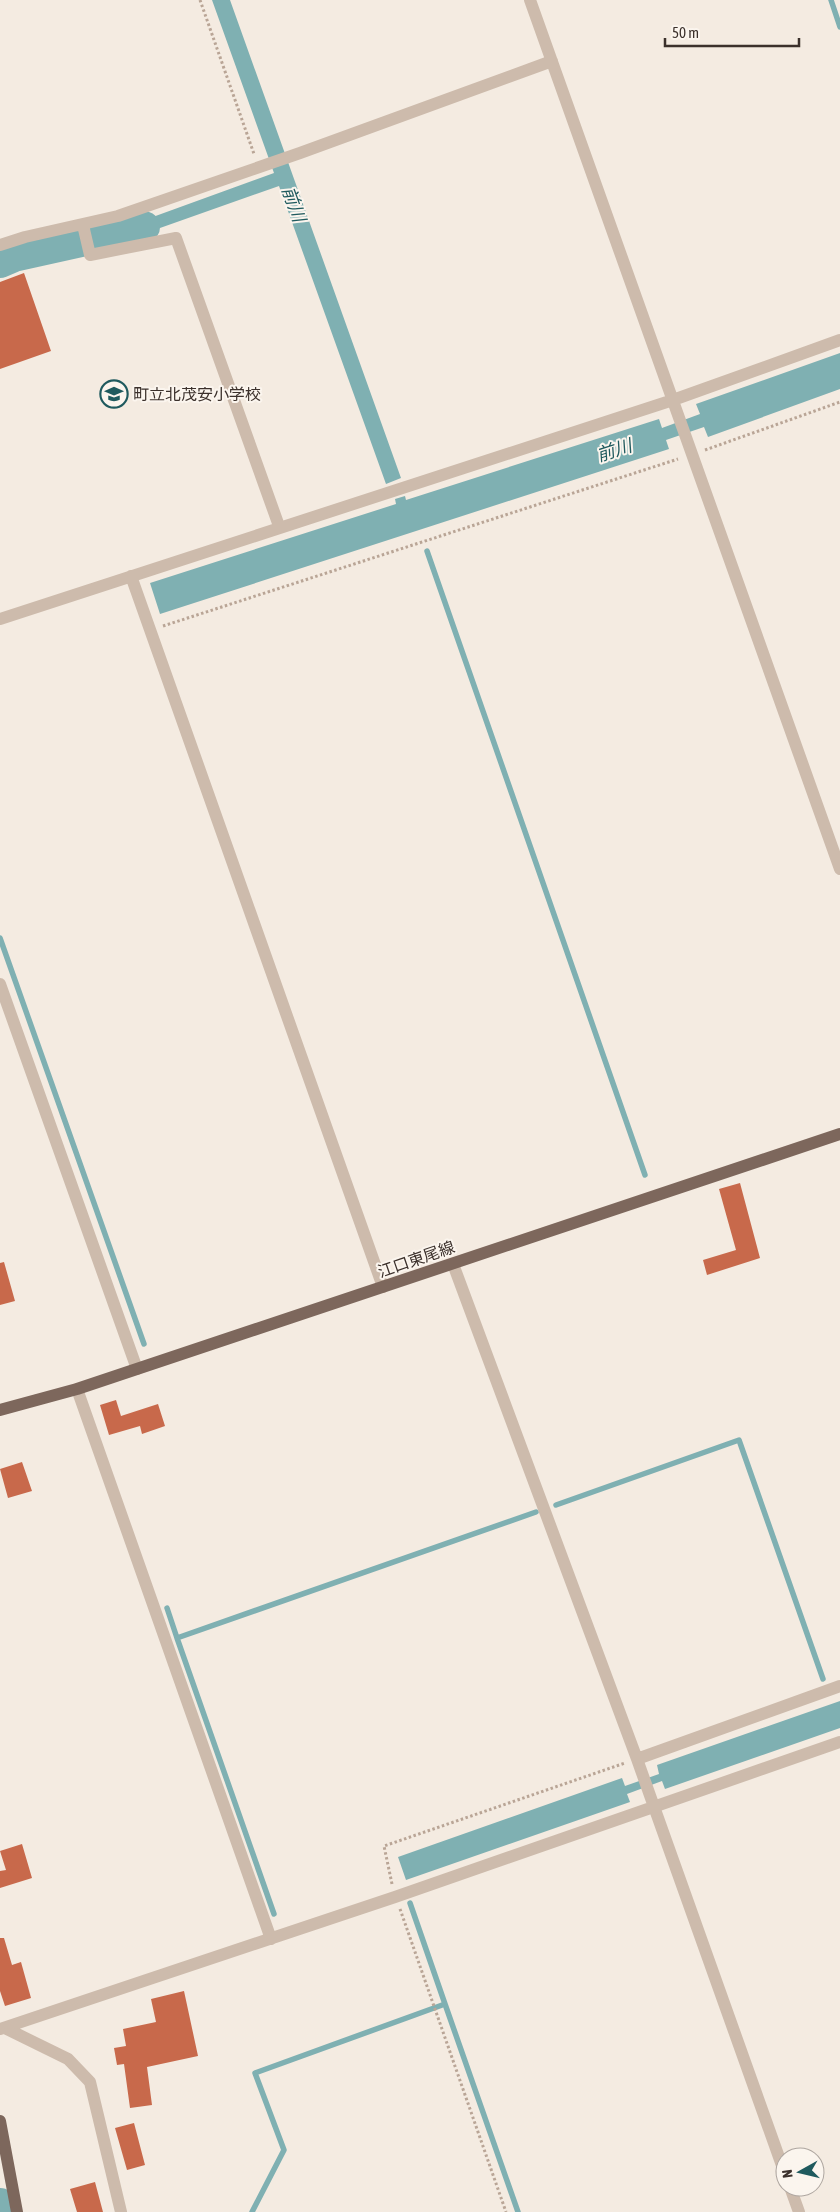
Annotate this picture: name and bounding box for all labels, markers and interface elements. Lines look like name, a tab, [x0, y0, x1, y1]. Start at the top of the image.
scale bar	[665, 15, 799, 47]
text: 50 m	[672, 24, 699, 41]
water label: 前川	[278, 183, 311, 226]
school or university icon: 町立北茂安小学校	[99, 379, 129, 409]
place label: 町立北茂安小学校	[133, 385, 261, 403]
water label: 前川	[594, 434, 636, 466]
street label: 江口東尾線	[375, 1237, 457, 1281]
north arrow	[775, 2147, 825, 2197]
text: N	[779, 2169, 796, 2179]

